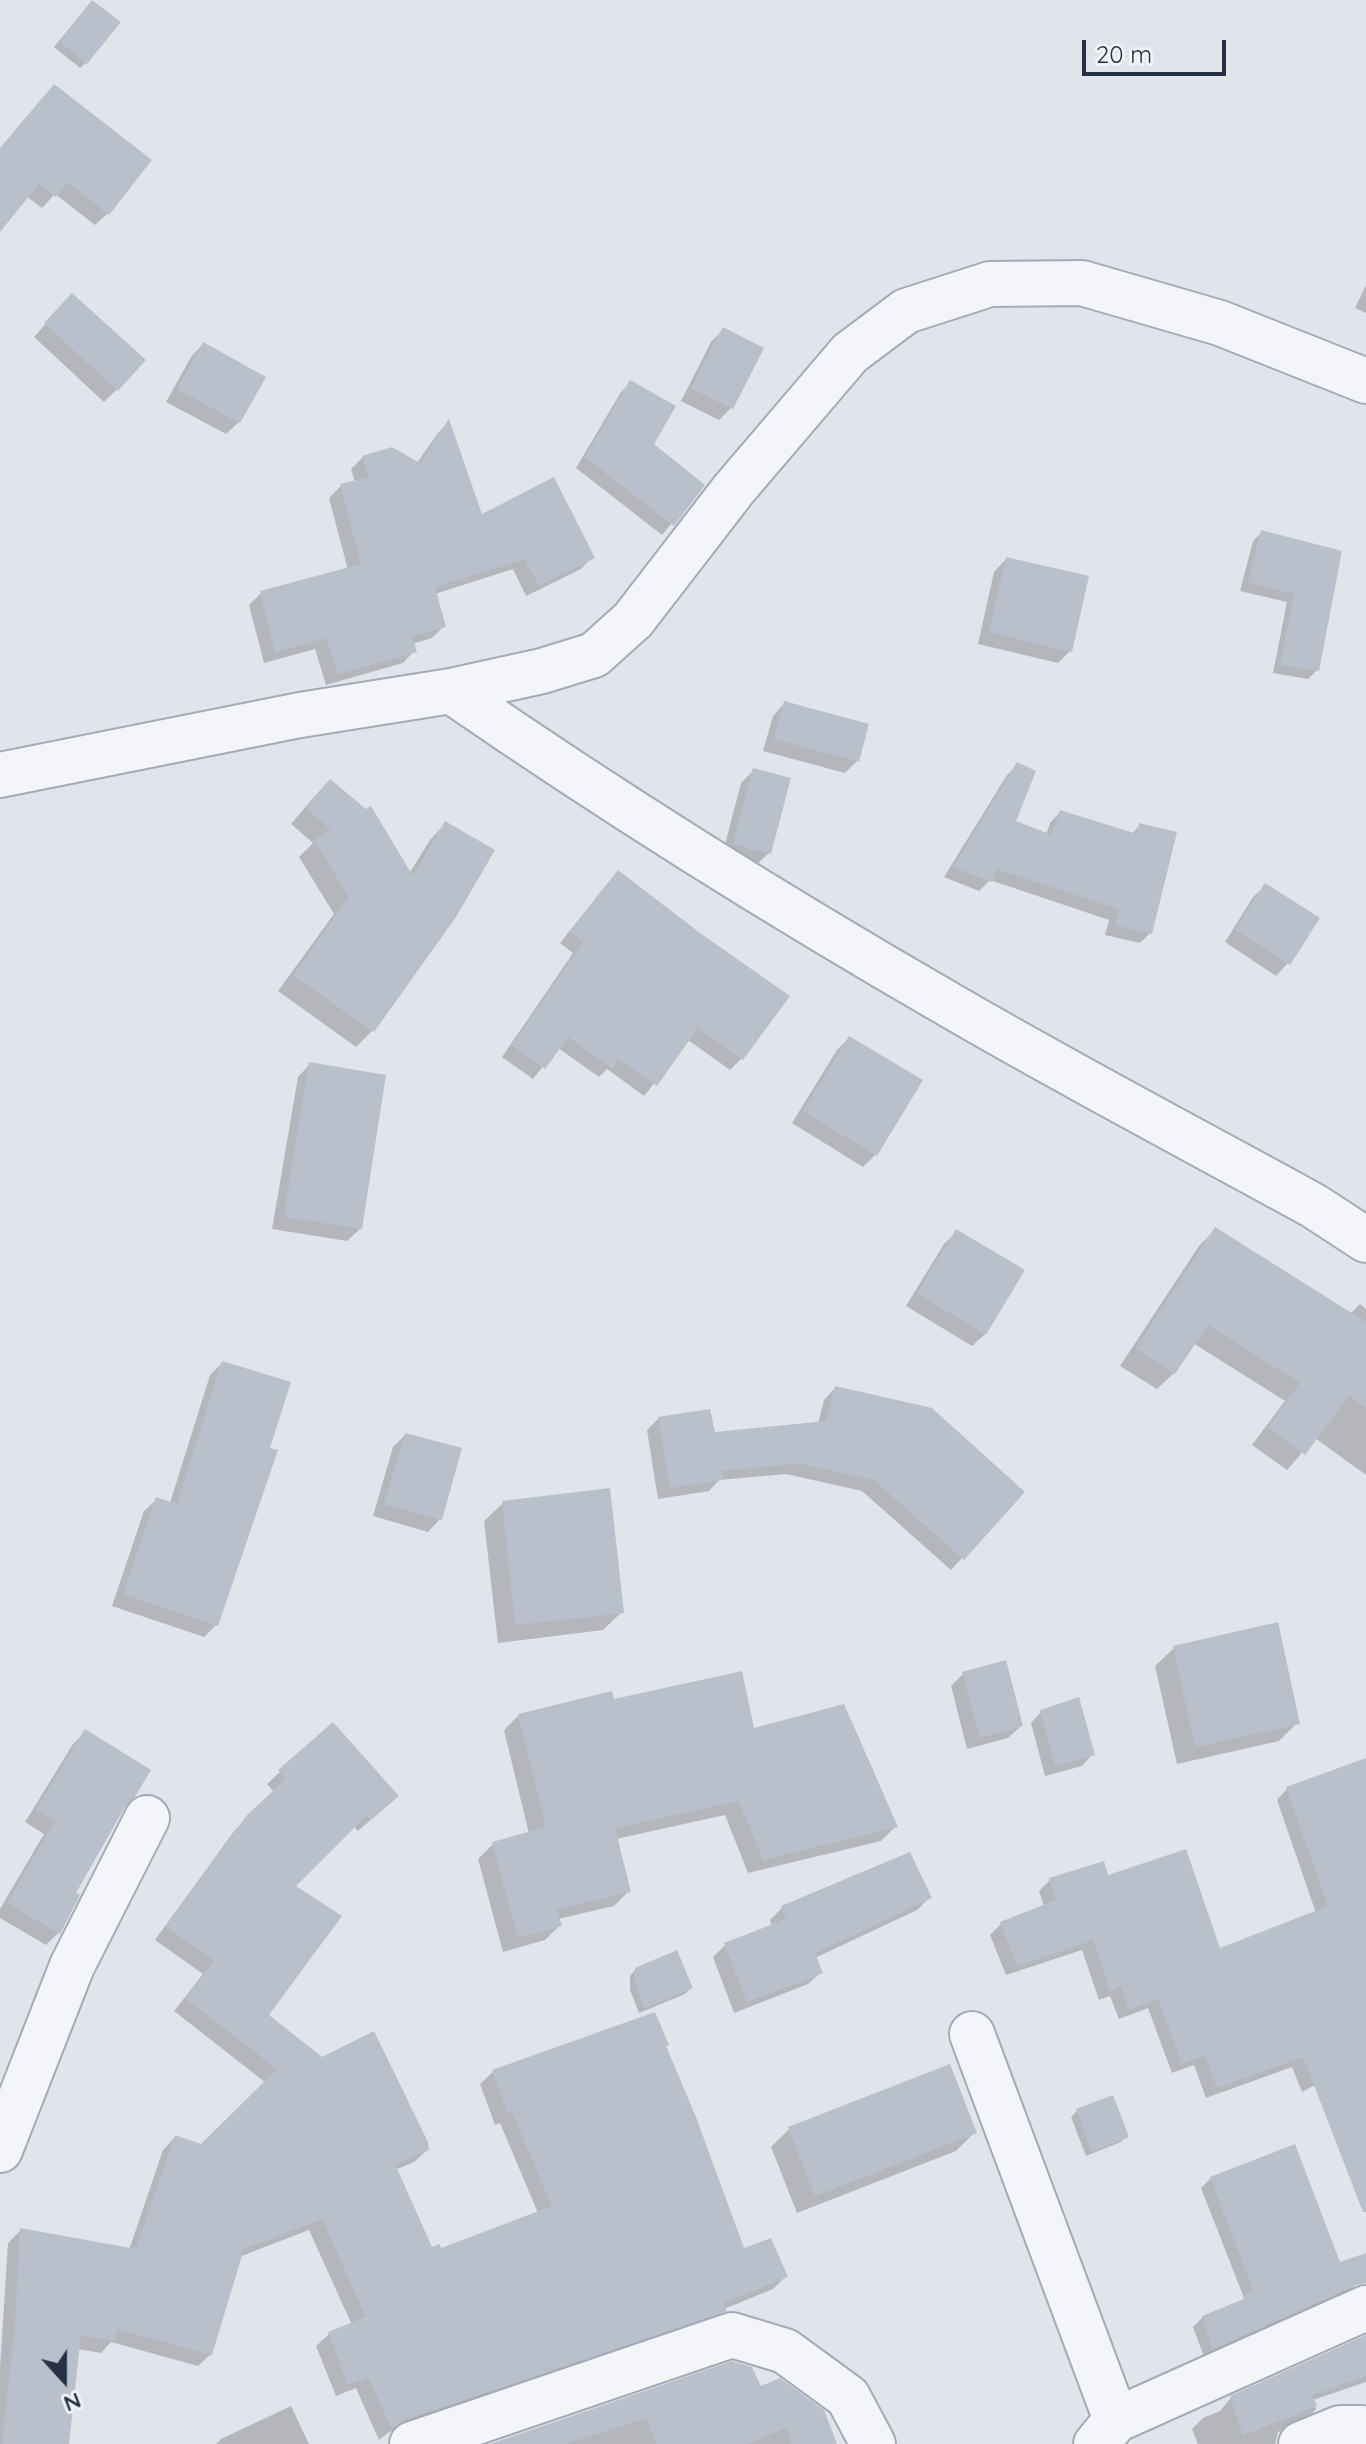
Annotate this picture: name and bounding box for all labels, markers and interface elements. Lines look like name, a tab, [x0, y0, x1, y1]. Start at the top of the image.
scale bar	[1086, 24, 1230, 74]
text: 20 m	[1096, 39, 1152, 69]
north arrow	[24, 2340, 104, 2420]
text: N	[60, 2386, 85, 2418]

